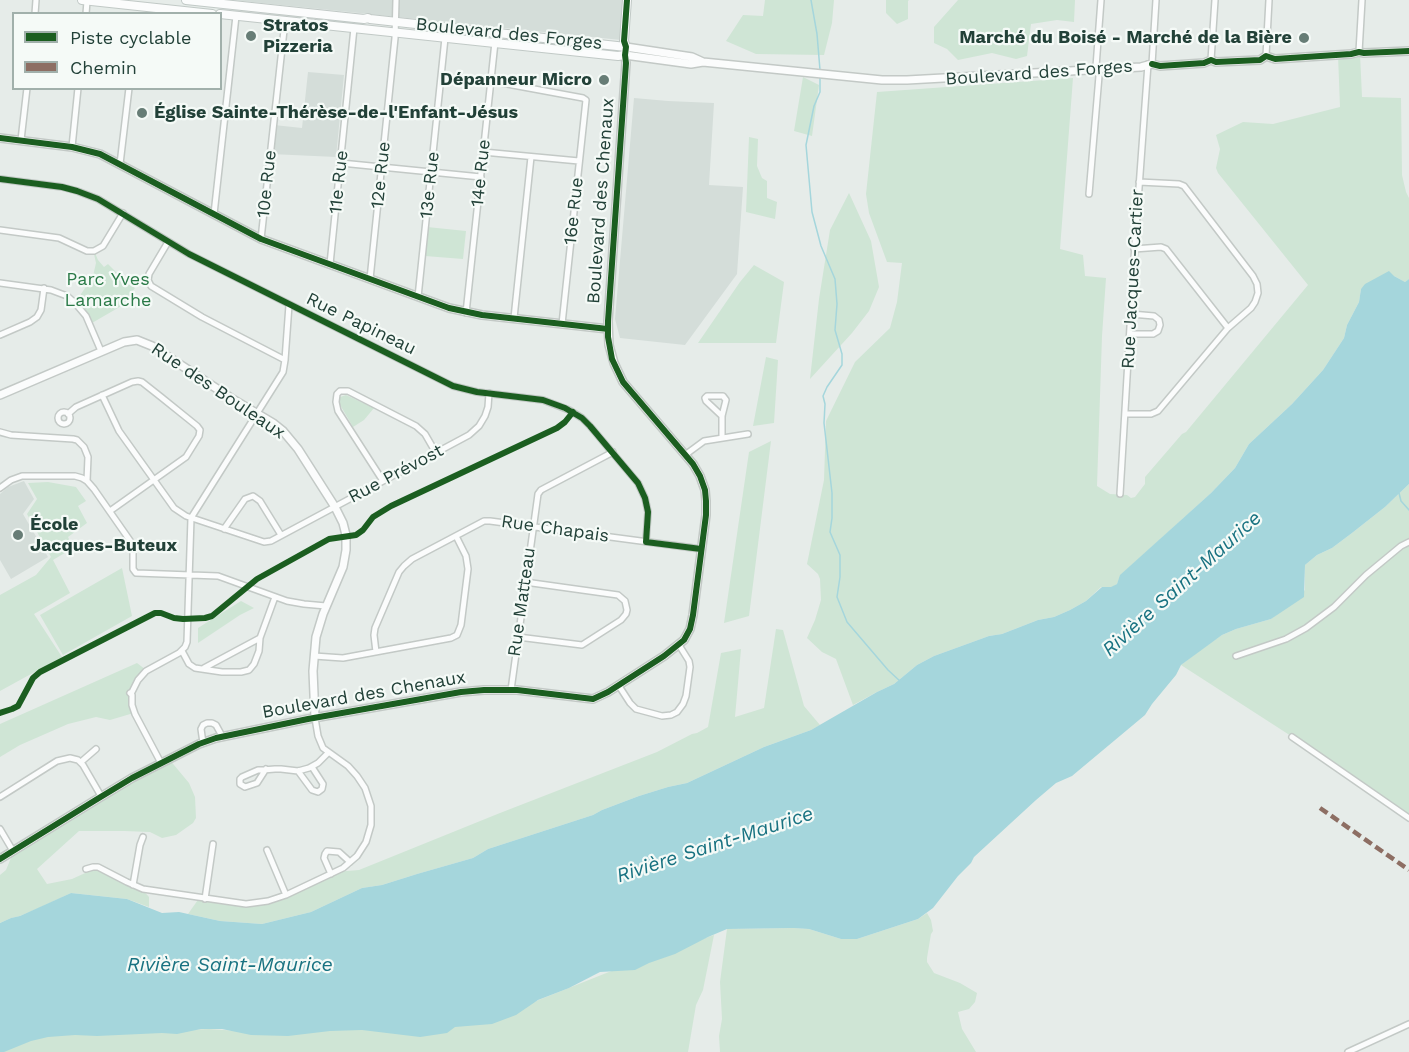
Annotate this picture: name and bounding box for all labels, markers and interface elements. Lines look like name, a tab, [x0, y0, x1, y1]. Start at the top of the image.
legend	[12, 12, 222, 90]
street label: Boulevard des Forges	[415, 13, 603, 55]
place label: Stratos Pizzeria	[263, 15, 333, 57]
text: Piste cyclable	[70, 27, 191, 48]
place label: Marché du Boisé - Marché de la Bière	[959, 27, 1292, 49]
marker: Stratos Pizzeria	[244, 29, 258, 43]
marker: Marché du Boisé - Marché de la Bière	[1297, 31, 1311, 45]
street label: Boulevard des Forges	[945, 56, 1133, 90]
text: Chemin	[70, 57, 137, 78]
place label: Dépanneur Micro	[440, 69, 592, 91]
marker: Dépanneur Micro	[597, 73, 611, 87]
street label: Boulevard des Chenaux	[583, 97, 619, 305]
place label: Église Sainte-Thérèse-de-l'Enfant-Jésus	[154, 102, 518, 124]
marker: Église Sainte-Thérèse-de-l'Enfant-Jésus	[135, 106, 149, 120]
street label: 14e Rue	[467, 138, 495, 208]
street label: 12e Rue	[367, 140, 395, 210]
street label: 10e Rue	[253, 149, 281, 219]
street label: 11e Rue	[325, 149, 353, 215]
street label: 13e Rue	[416, 150, 444, 220]
street label: 16e Rue	[560, 176, 588, 246]
street label: Rue Jacques-Cartier	[1117, 188, 1149, 370]
park label: Parc Yves Lamarche	[65, 269, 151, 312]
street label: Rue Papineau	[303, 288, 419, 360]
street label: Rue des Bouleaux	[147, 338, 289, 444]
street label: Rue Prévost	[345, 440, 447, 508]
water label: Rivière Saint-Maurice	[1097, 506, 1267, 662]
street label: Rue Chapais	[500, 511, 610, 547]
place label: École Jacques-Buteux	[30, 514, 177, 556]
marker: École Jacques-Buteux	[11, 528, 25, 542]
street label: Rue Matteau	[504, 546, 540, 658]
street label: Boulevard des Chenaux	[261, 666, 467, 724]
water label: Rivière Saint-Maurice	[613, 802, 817, 888]
water label: Rivière Saint-Maurice	[127, 953, 333, 977]

